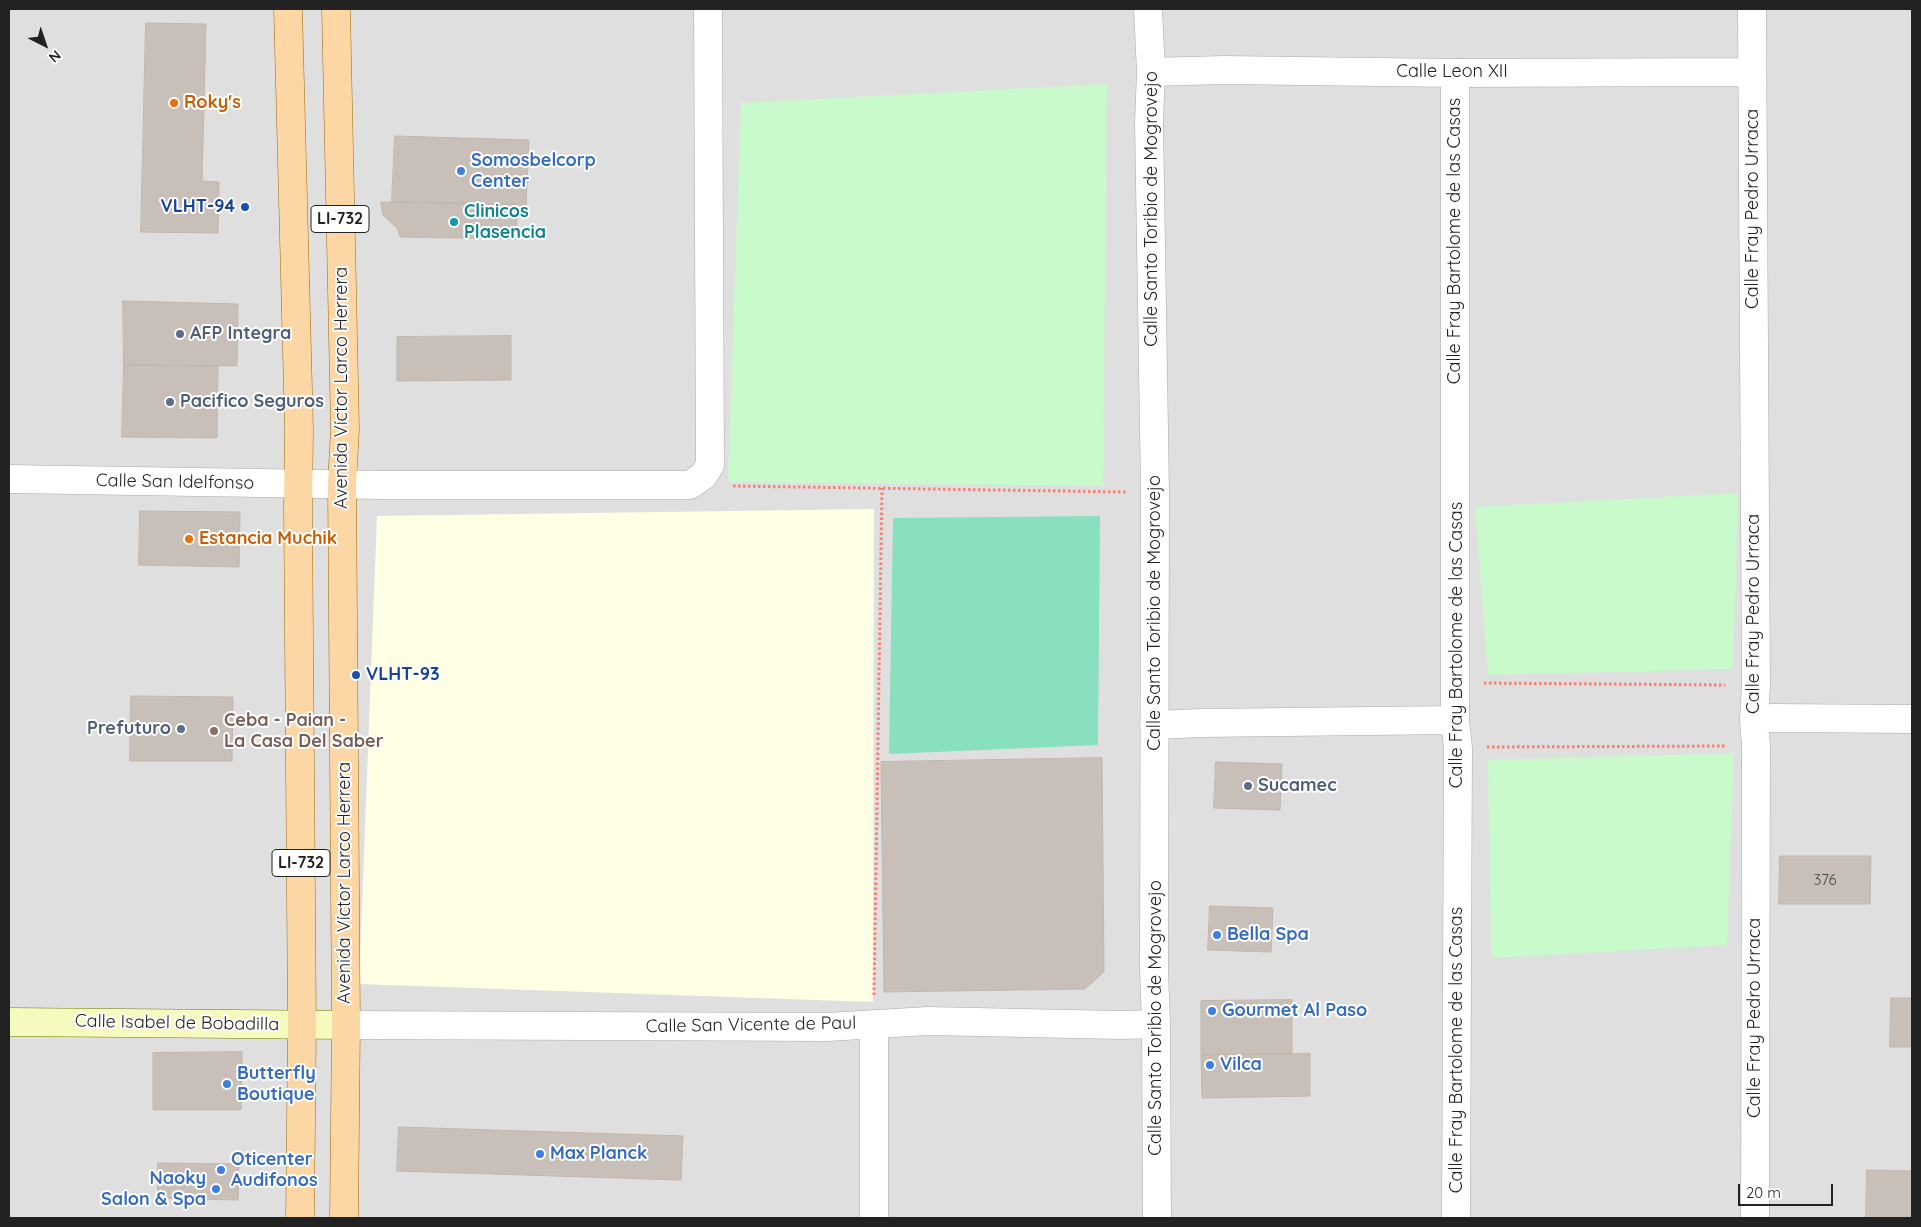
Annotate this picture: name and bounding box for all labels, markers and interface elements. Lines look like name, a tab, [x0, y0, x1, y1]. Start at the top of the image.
north arrow	[20, 20, 70, 70]
text: N	[45, 46, 65, 66]
street label: Calle Leon XII	[1396, 61, 1508, 83]
street label: Calle Santo Toribio de Mogrovejo	[1141, 71, 1163, 347]
place label: Roky's	[184, 92, 241, 114]
marker: Roky's	[168, 97, 180, 109]
street label: Calle Fray Bartolome de las Casas	[1444, 98, 1466, 384]
street label: Calle Fray Pedro Urraca	[1742, 109, 1764, 309]
place label: Somosbelcorp Center	[471, 150, 596, 192]
marker: Somosbelcorp Center	[455, 165, 467, 177]
place label: VLHT-94	[161, 196, 235, 218]
marker: VLHT-94	[239, 201, 251, 213]
place label: Clinicos Plasencia	[464, 201, 546, 243]
road number: LI-732	[311, 205, 369, 232]
marker: Clinicos Plasencia	[448, 216, 460, 228]
street label: Avenida Víctor Larco Herrera	[331, 267, 353, 509]
place label: AFP Integra	[190, 323, 291, 345]
marker: AFP Integra	[174, 328, 186, 340]
place label: Pacifico Seguros	[180, 391, 324, 413]
marker: Pacifico Seguros	[164, 396, 176, 408]
street label: Calle San Idelfonso	[96, 470, 254, 494]
street label: Calle Santo Toribio de Mogrovejo	[1144, 475, 1166, 751]
street label: Calle Fray Bartolome de las Casas	[1446, 502, 1468, 788]
street label: Calle Fray Pedro Urraca	[1743, 514, 1765, 714]
place label: Estancia Muchik	[199, 528, 337, 550]
marker: Estancia Muchik	[183, 533, 195, 545]
place label: VLHT-93	[366, 664, 440, 686]
marker: VLHT-93	[350, 669, 362, 681]
place label: Ceba - Paian - La Casa Del Saber	[224, 710, 384, 752]
place label: Prefuturo	[87, 718, 171, 740]
marker: Prefuturo	[175, 723, 187, 735]
marker: Ceba - Paian - La Casa Del Saber	[208, 725, 220, 737]
street label: Avenida Víctor Larco Herrera	[334, 762, 356, 1004]
place label: Sucamec	[1258, 775, 1337, 797]
marker: Sucamec	[1242, 780, 1254, 792]
road number: LI-732	[272, 850, 330, 876]
house number: 376	[1813, 871, 1837, 889]
street label: Calle Santo Toribio de Mogrovejo	[1145, 880, 1167, 1156]
street label: Calle Fray Bartolome de las Casas	[1446, 907, 1468, 1193]
street label: Calle Fray Pedro Urraca	[1744, 918, 1766, 1118]
place label: Bella Spa	[1227, 924, 1309, 946]
marker: Bella Spa	[1211, 929, 1223, 941]
place label: Gourmet Al Paso	[1222, 1000, 1367, 1022]
marker: Gourmet Al Paso	[1206, 1005, 1218, 1017]
street label: Calle Isabel de Bobadilla	[75, 1010, 279, 1036]
street label: Calle San Vicente de Paul	[645, 1012, 857, 1038]
place label: Vilca	[1220, 1054, 1262, 1076]
marker: Vilca	[1204, 1059, 1216, 1071]
place label: Butterfly Boutique	[237, 1063, 316, 1106]
marker: Butterfly Boutique	[221, 1078, 233, 1090]
place label: Max Planck	[550, 1143, 647, 1165]
marker: Max Planck	[534, 1148, 546, 1160]
place label: Oticenter Audifonos	[231, 1149, 318, 1192]
marker: Oticenter Audifonos	[215, 1164, 227, 1176]
place label: Naoky Salon & Spa	[101, 1168, 206, 1210]
scale bar	[1741, 1174, 1836, 1206]
marker: Naoky Salon & Spa	[210, 1183, 222, 1195]
text: 20 m	[1746, 1183, 1781, 1202]

